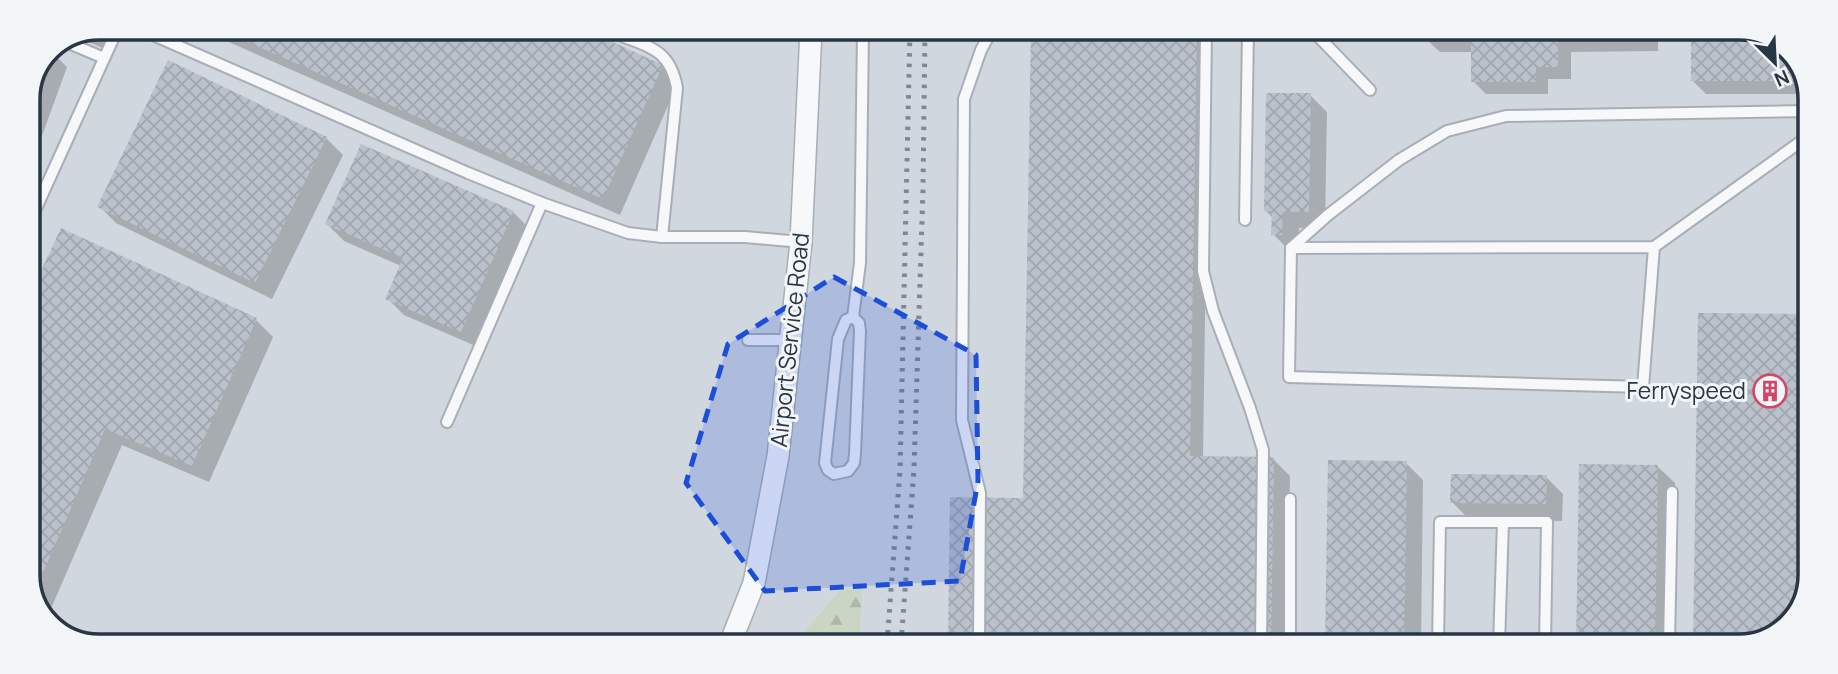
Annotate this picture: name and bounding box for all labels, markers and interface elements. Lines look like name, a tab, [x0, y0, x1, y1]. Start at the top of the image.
north arrow	[1740, 28, 1810, 98]
text: N	[1770, 64, 1793, 93]
street label: Airport Service Road	[762, 231, 816, 449]
building icon: Ferryspeed	[1751, 372, 1789, 410]
place label: Ferryspeed	[1627, 374, 1746, 406]

